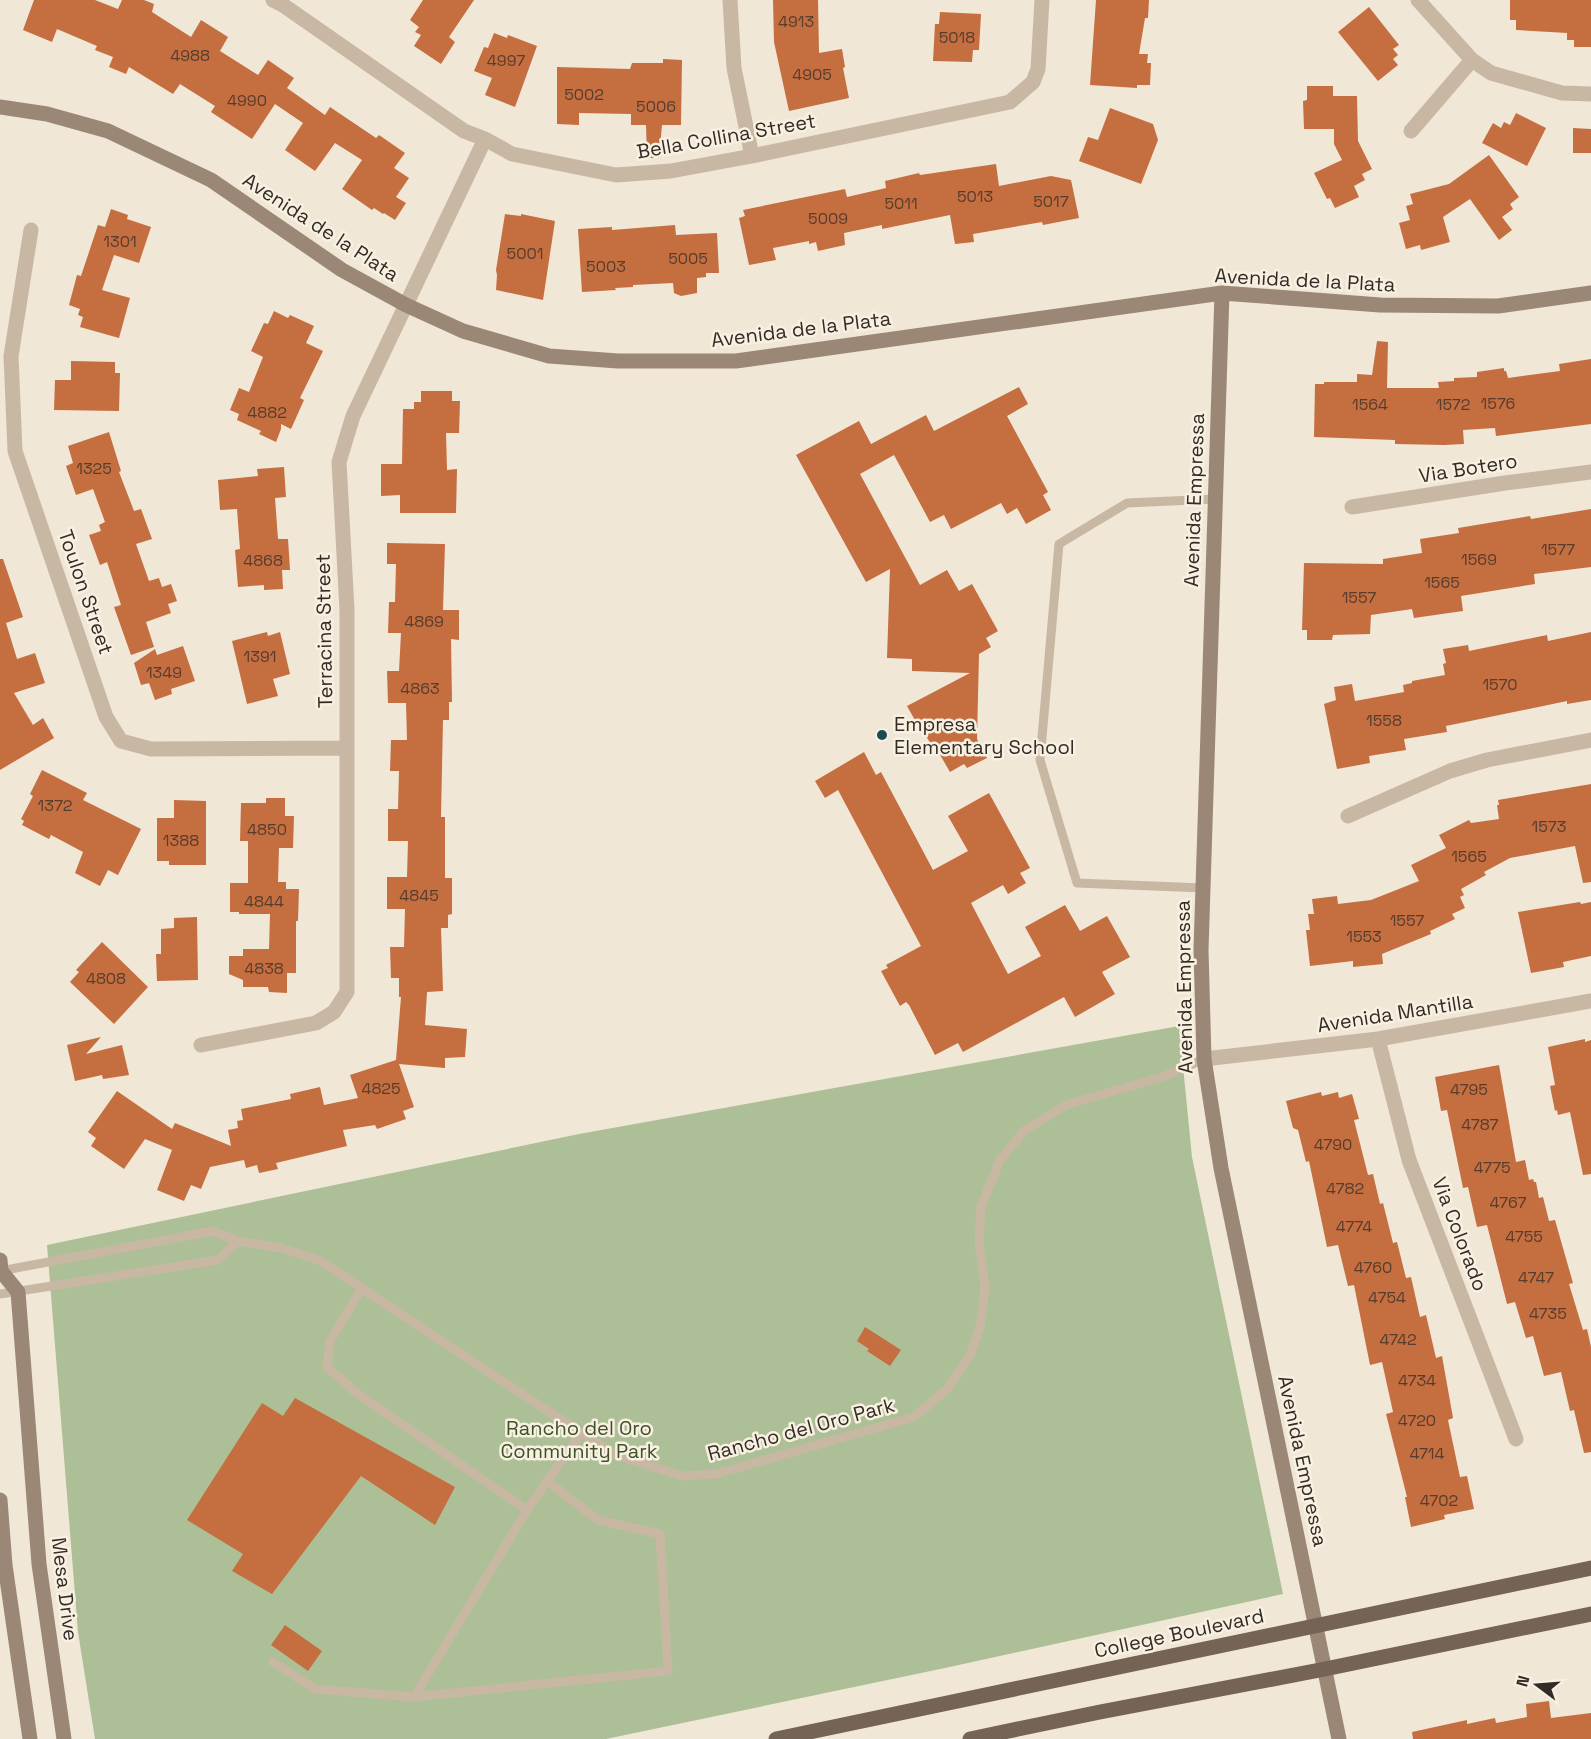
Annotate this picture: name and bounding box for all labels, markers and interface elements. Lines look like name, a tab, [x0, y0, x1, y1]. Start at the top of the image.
house number: 4913	[778, 11, 814, 32]
house number: 5018	[939, 27, 975, 48]
house number: 4988	[170, 45, 210, 66]
house number: 4997	[487, 50, 525, 71]
house number: 4905	[792, 64, 832, 85]
house number: 5002	[564, 84, 604, 105]
house number: 4990	[227, 90, 267, 111]
house number: 5006	[636, 96, 676, 117]
street label: Bella Collina Street	[634, 107, 818, 165]
street label: Avenida de la Plata	[238, 167, 404, 287]
house number: 5013	[957, 186, 993, 207]
house number: 5017	[1033, 191, 1069, 212]
house number: 5011	[884, 193, 918, 214]
house number: 5009	[808, 208, 848, 229]
house number: 1301	[103, 231, 137, 252]
house number: 5001	[507, 243, 543, 264]
house number: 5005	[668, 248, 708, 269]
house number: 5003	[586, 256, 626, 277]
street label: Avenida de la Plata	[1214, 262, 1396, 298]
street label: Avenida de la Plata	[710, 305, 892, 353]
house number: 1576	[1481, 393, 1515, 414]
house number: 1564	[1352, 394, 1388, 415]
house number: 1572	[1436, 394, 1470, 415]
house number: 4882	[247, 402, 287, 423]
street label: Avenida Empressa	[1178, 413, 1210, 587]
street label: Via Botero	[1417, 447, 1519, 489]
house number: 1325	[76, 458, 112, 479]
street label: Toulon Street	[53, 526, 119, 658]
house number: 1577	[1541, 539, 1575, 560]
house number: 1569	[1461, 549, 1497, 570]
house number: 4868	[243, 550, 283, 571]
street label: Terracina Street	[310, 554, 338, 708]
house number: 1565	[1424, 572, 1460, 593]
house number: 1557	[1342, 587, 1376, 608]
house number: 4869	[404, 611, 444, 632]
house number: 1391	[244, 646, 276, 667]
house number: 1349	[146, 662, 182, 683]
house number: 1570	[1482, 674, 1518, 695]
house number: 4863	[400, 678, 440, 699]
house number: 1558	[1366, 710, 1402, 731]
place label: Empresa Elementary School	[894, 711, 1075, 760]
marker: Empresa Elementary School	[875, 728, 889, 742]
house number: 1372	[38, 795, 72, 816]
house number: 1573	[1532, 816, 1566, 837]
house number: 4850	[247, 819, 287, 840]
house number: 1388	[163, 830, 199, 851]
house number: 1565	[1451, 846, 1487, 867]
house number: 4845	[399, 885, 439, 906]
house number: 4844	[244, 891, 284, 912]
street label: Avenida Empressa	[1169, 900, 1199, 1074]
house number: 1557	[1390, 910, 1424, 931]
house number: 1553	[1346, 926, 1382, 947]
house number: 4838	[244, 958, 284, 979]
house number: 4808	[86, 968, 126, 989]
street label: Avenida Mantilla	[1315, 988, 1475, 1038]
house number: 4825	[361, 1078, 401, 1099]
house number: 4795	[1450, 1079, 1488, 1100]
house number: 4787	[1461, 1114, 1499, 1135]
house number: 4790	[1314, 1134, 1352, 1155]
house number: 4775	[1473, 1157, 1511, 1178]
street label: Via Colorado	[1426, 1173, 1494, 1295]
house number: 4782	[1326, 1178, 1364, 1199]
house number: 4767	[1490, 1192, 1526, 1213]
house number: 4774	[1336, 1216, 1372, 1237]
house number: 4755	[1505, 1226, 1543, 1247]
house number: 4760	[1354, 1257, 1392, 1278]
house number: 4747	[1518, 1267, 1554, 1288]
house number: 4754	[1368, 1287, 1406, 1308]
house number: 4735	[1529, 1303, 1567, 1324]
house number: 4742	[1379, 1329, 1417, 1350]
house number: 4734	[1398, 1370, 1436, 1391]
street label: Avenida Empressa	[1272, 1373, 1334, 1549]
street label: Rancho del Oro Park	[705, 1391, 898, 1466]
house number: 4720	[1398, 1410, 1436, 1431]
park label: Rancho del Oro Community Park	[500, 1415, 658, 1464]
house number: 4714	[1409, 1443, 1445, 1464]
house number: 4702	[1420, 1490, 1458, 1511]
street label: Mesa Drive	[46, 1536, 84, 1642]
street label: College Boulevard	[1092, 1602, 1266, 1664]
north arrow	[1507, 1655, 1567, 1715]
text: N	[1511, 1673, 1535, 1689]

